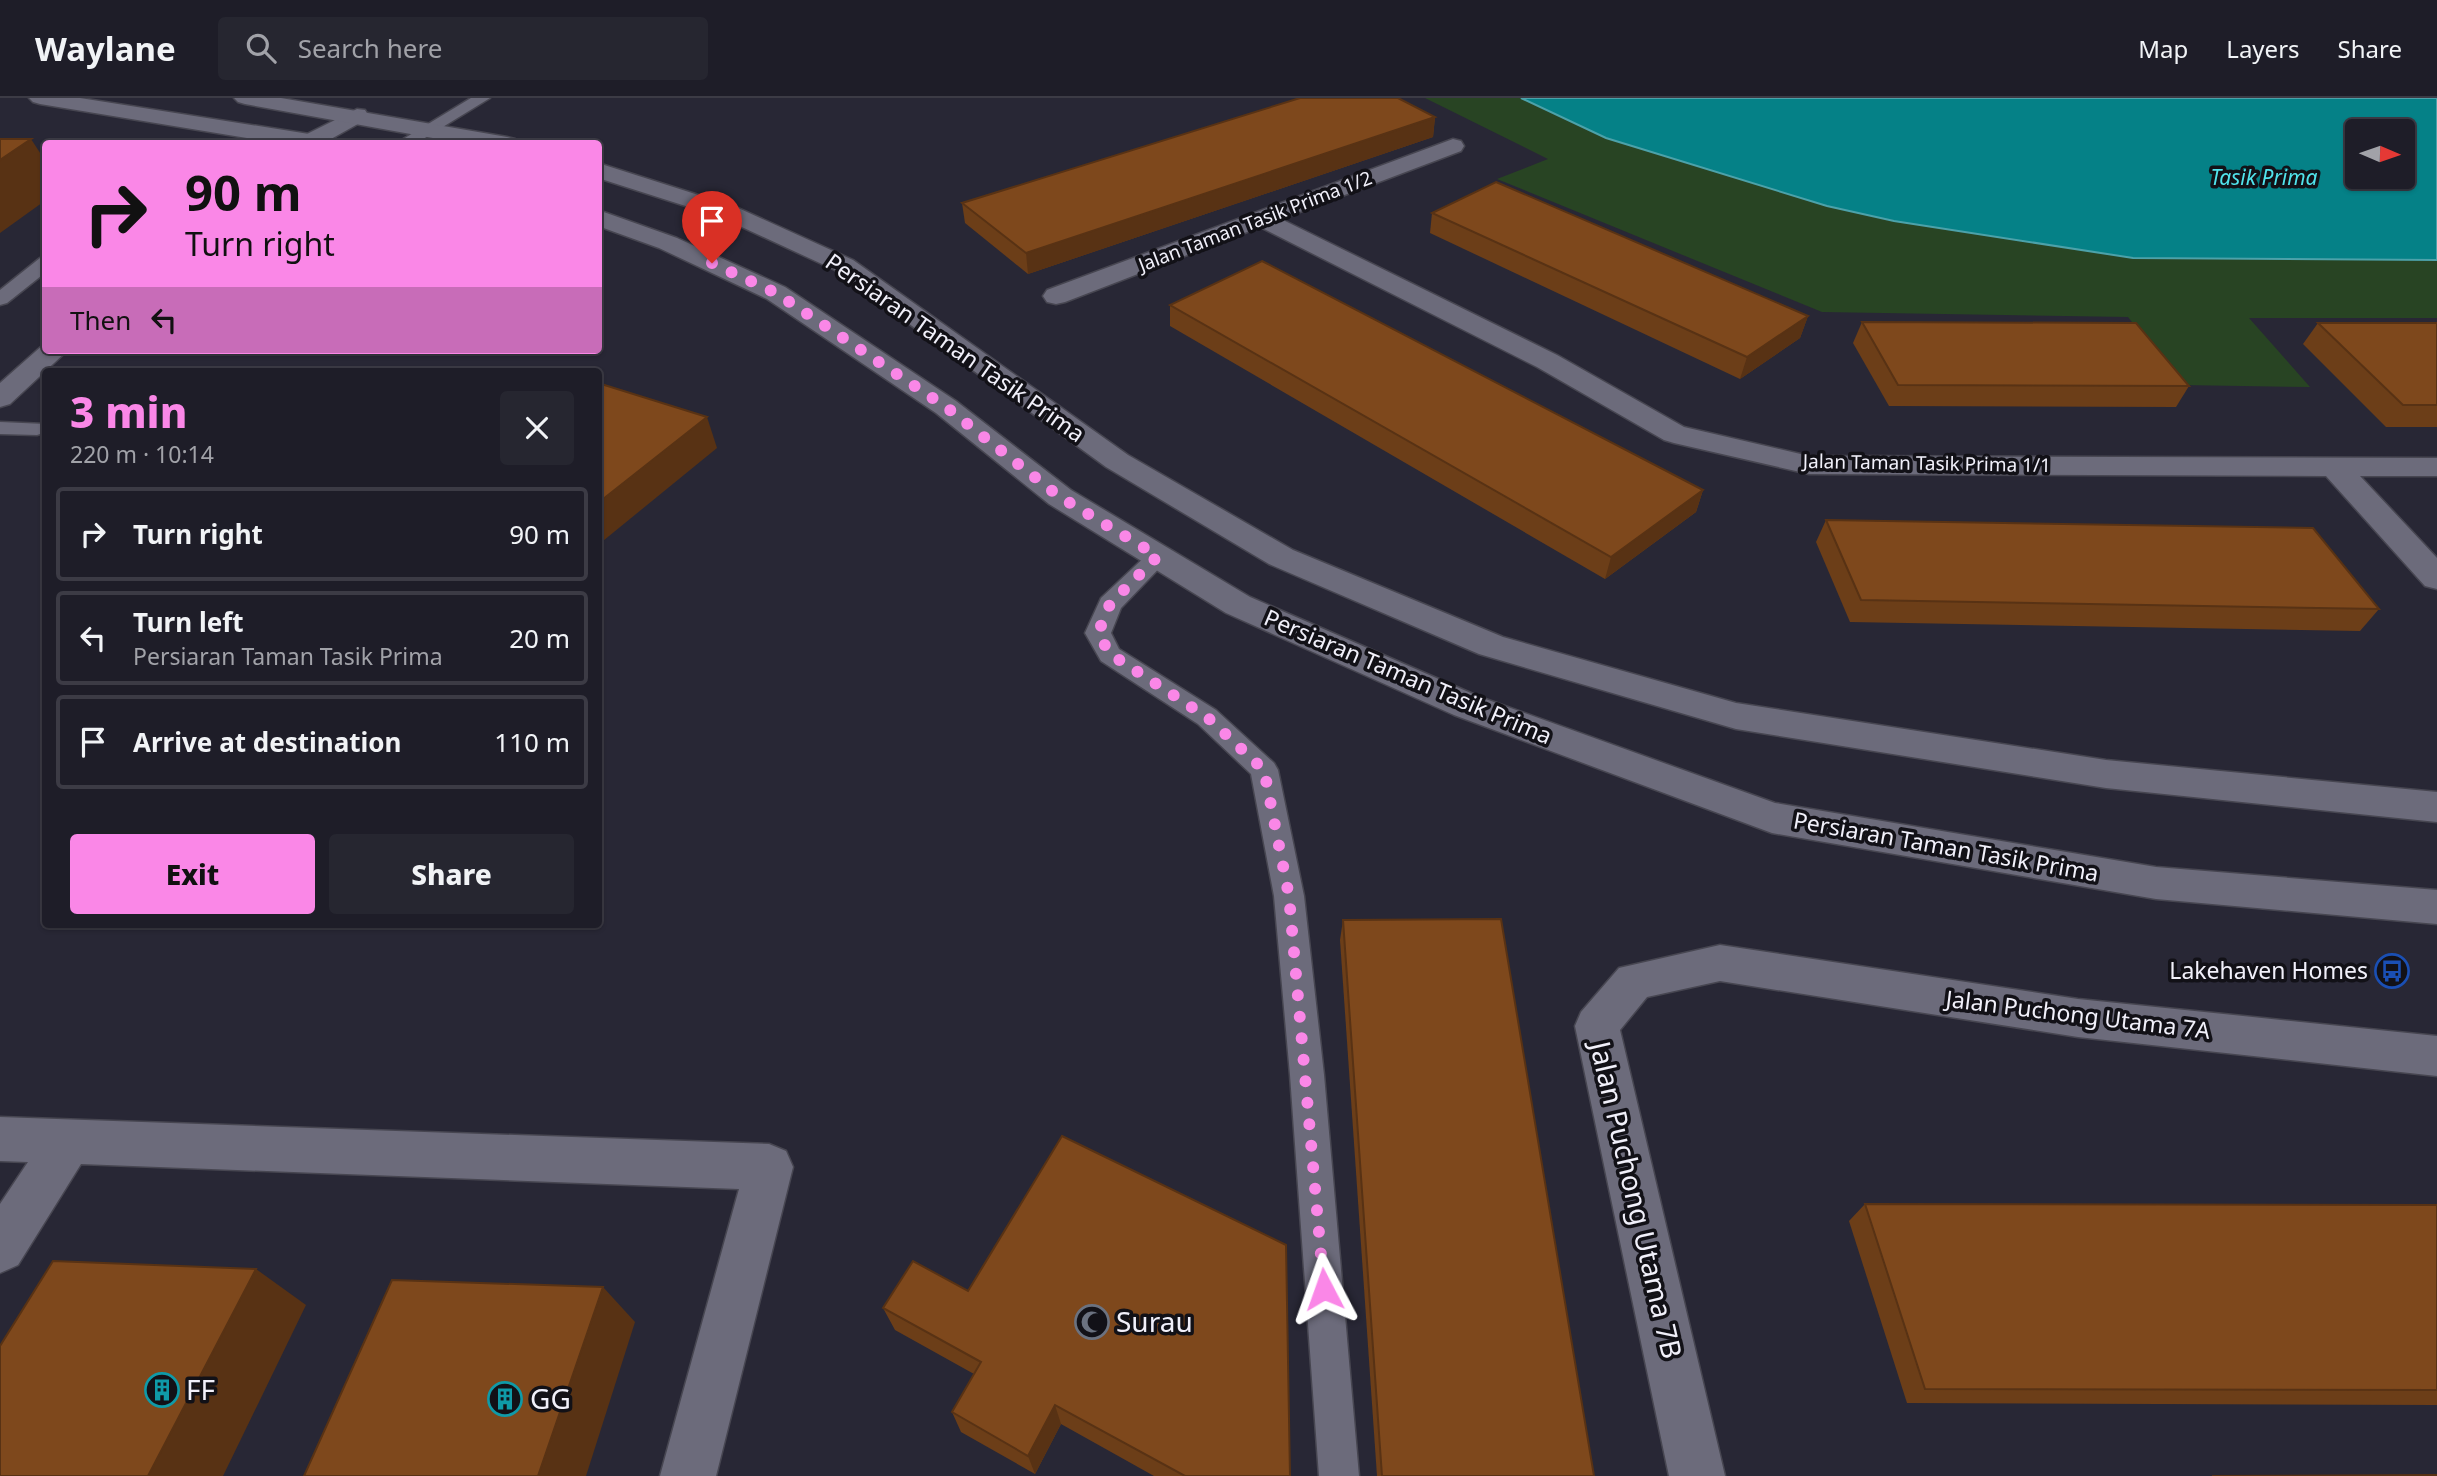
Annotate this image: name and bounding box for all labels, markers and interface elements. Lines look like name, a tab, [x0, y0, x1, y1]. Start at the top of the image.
search box	[218, 17, 708, 80]
text: Waylane	[35, 26, 176, 71]
icon: search	[242, 29, 280, 67]
text: Search here	[298, 30, 442, 66]
text: Map	[2138, 32, 2188, 65]
text: Layers	[2226, 32, 2300, 65]
text: Share	[2338, 32, 2402, 65]
north arrow	[2345, 119, 2415, 189]
map controls	[2345, 119, 2415, 189]
text: 90 m	[185, 159, 302, 225]
water label: Tasik Prima	[2210, 163, 2318, 191]
street label: Jalan Taman Tasik Prima 1/2	[1133, 164, 1375, 278]
icon: right	[70, 168, 161, 259]
pin	[682, 191, 742, 263]
icon: arrive	[693, 202, 731, 240]
text: Turn right	[185, 222, 335, 265]
street label: Persiaran Taman Tasik Prima	[820, 245, 1092, 449]
icon: left	[145, 301, 183, 339]
text: Then	[70, 302, 131, 338]
text: 3 min	[70, 383, 187, 440]
button: close	[500, 391, 574, 465]
text: 220 m · 10:14	[70, 438, 214, 470]
street label: Jalan Taman Tasik Prima 1/1	[1801, 448, 2051, 478]
icon: right	[74, 515, 112, 553]
text: Turn right	[133, 516, 263, 552]
text: 90 m	[509, 516, 570, 552]
street label: Persiaran Taman Tasik Prima	[1260, 601, 1557, 751]
text: Turn left	[133, 604, 244, 640]
icon: left	[74, 619, 112, 657]
text: 20 m	[509, 620, 570, 656]
text: Persiaran Taman Tasik Prima	[133, 640, 443, 672]
icon: arrive	[74, 723, 112, 761]
text: Arrive at destination	[133, 724, 402, 760]
text: 110 m	[494, 724, 570, 760]
street label: Persiaran Taman Tasik Prima	[1791, 803, 2101, 889]
button: Exit	[70, 834, 315, 914]
button: Share	[329, 834, 574, 914]
bus stop icon: Lakehaven Homes	[2373, 952, 2411, 990]
place label: Lakehaven Homes	[2169, 954, 2368, 986]
street label: Jalan Puchong Utama 7A	[1942, 982, 2212, 1046]
street label: Jalan Puchong Utama 7B	[1581, 1035, 1692, 1362]
position arrow	[1287, 1252, 1361, 1326]
place label: Surau	[1116, 1302, 1193, 1340]
mosque icon: Surau	[1073, 1303, 1111, 1341]
place label: FF	[186, 1370, 215, 1408]
building icon: FF	[143, 1371, 181, 1409]
place label: GG	[530, 1379, 571, 1417]
building icon: GG	[486, 1380, 524, 1418]

